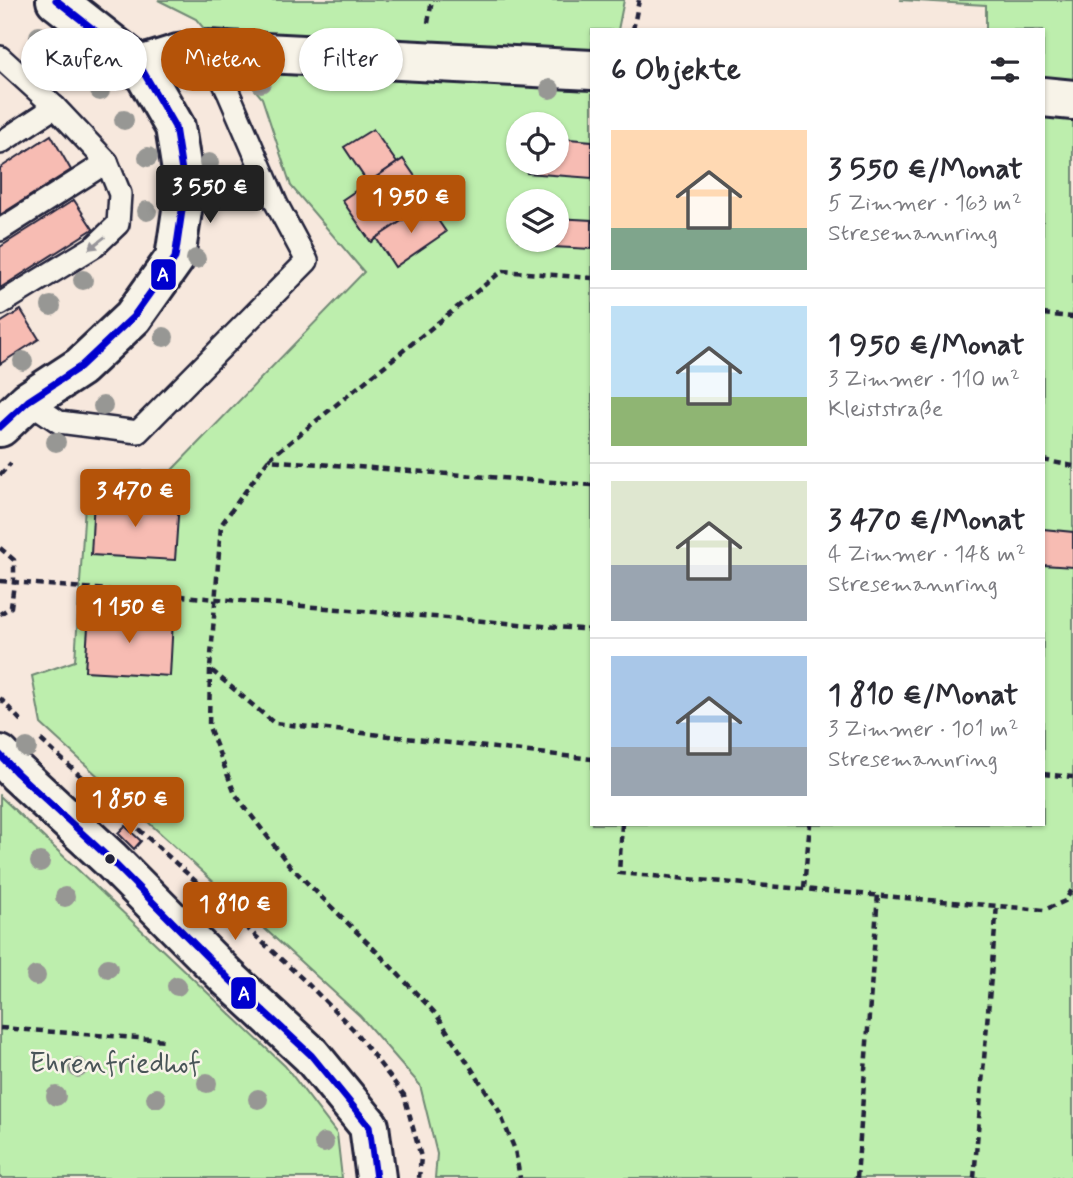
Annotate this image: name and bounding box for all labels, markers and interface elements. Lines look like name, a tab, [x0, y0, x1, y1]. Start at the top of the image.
chip: Kaufen	[21, 28, 147, 91]
chip: Mieten	[161, 28, 285, 91]
chip: Filter	[299, 28, 403, 91]
text: 6 Objekte	[611, 51, 741, 90]
icon: filters	[986, 51, 1024, 89]
map controls	[506, 112, 569, 252]
button: locate	[506, 112, 569, 175]
text: 3 550 €/Monat	[828, 150, 1023, 189]
icon: home	[667, 158, 751, 242]
pin: 3 550 €	[145, 166, 275, 225]
text: 3 550 €	[172, 173, 248, 203]
pin: 1 950 €	[346, 176, 476, 235]
text: 1 950 €	[372, 183, 450, 213]
button: layers	[506, 189, 569, 252]
text: 5 Zimmer · 163 m²	[828, 189, 1022, 219]
text: Stresemannring	[828, 219, 998, 249]
one-way arrow	[89, 235, 107, 250]
line badge: A	[150, 258, 177, 291]
text: A	[157, 263, 169, 288]
text: 1 950 €/Monat	[828, 326, 1025, 365]
icon: home	[667, 334, 751, 418]
text: 3 Zimmer · 110 m²	[828, 365, 1020, 395]
text: Kleiststraße	[828, 395, 943, 425]
pin: 3 470 €	[70, 470, 200, 529]
text: 3 470 €	[96, 477, 174, 507]
text: 3 470 €/Monat	[828, 501, 1025, 540]
icon: home	[667, 509, 751, 593]
text: 4 Zimmer · 148 m²	[828, 540, 1026, 570]
text: Stresemannring	[828, 570, 998, 600]
pin: 1 150 €	[64, 586, 194, 645]
text: 1 150 €	[92, 593, 166, 623]
text: 1 810 €/Monat	[828, 676, 1018, 715]
icon: home	[667, 684, 751, 768]
text: 3 Zimmer · 101 m²	[828, 715, 1018, 745]
text: Stresemannring	[828, 745, 998, 775]
pin: 1 850 €	[65, 778, 195, 837]
text: 1 850 €	[92, 785, 168, 815]
unlabelled marker	[103, 852, 117, 866]
pin: 1 810 €	[170, 883, 300, 942]
text: 1 810 €	[199, 890, 271, 920]
line badge: A	[230, 976, 257, 1010]
text: A	[238, 982, 250, 1007]
park label: Ehrenfriedhof	[29, 1046, 201, 1083]

